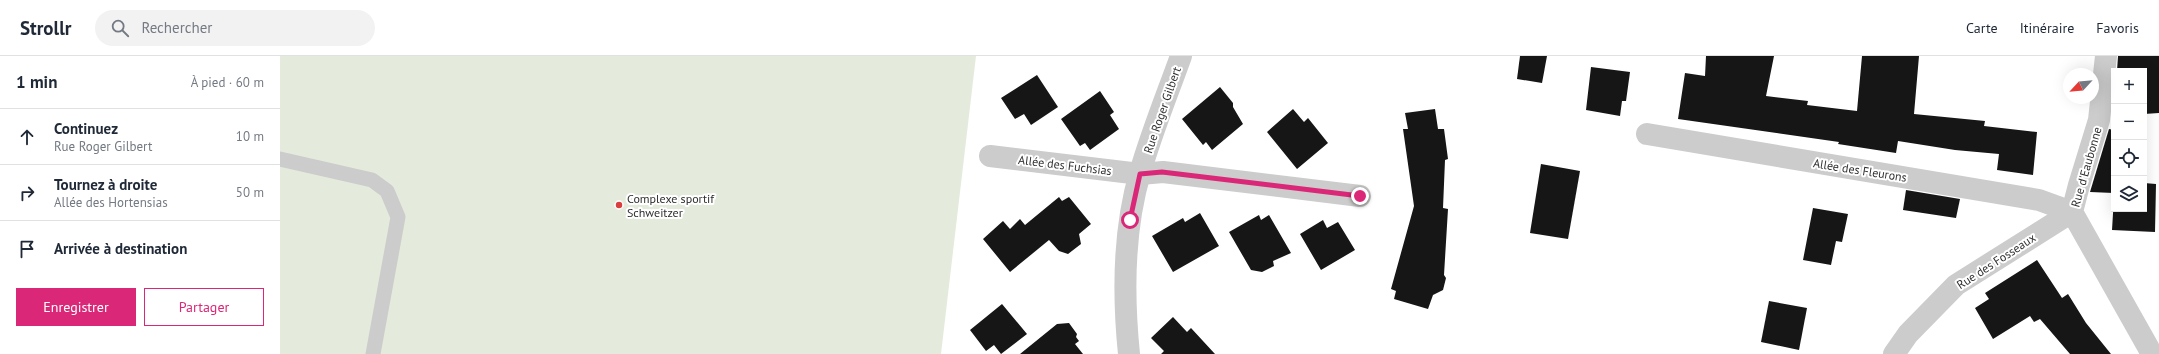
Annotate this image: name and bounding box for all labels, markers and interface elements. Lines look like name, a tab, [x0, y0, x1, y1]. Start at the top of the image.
search box	[95, 10, 375, 46]
text: Strollr	[20, 16, 71, 40]
icon: search	[109, 17, 131, 39]
text: Rechercher	[141, 18, 212, 37]
text: Carte	[1966, 19, 1998, 37]
text: Itinéraire	[2020, 19, 2074, 37]
text: Favoris	[2096, 19, 2139, 37]
street label: Rue Roger Gilbert	[1140, 65, 1184, 155]
north arrow	[2063, 68, 2099, 104]
map controls	[2111, 68, 2147, 212]
button: +	[2111, 68, 2147, 104]
text: 1 min	[16, 71, 57, 93]
text: À pied · 60 m	[191, 74, 264, 91]
button: −	[2111, 104, 2147, 140]
text: Continuez	[54, 119, 118, 138]
street label: Rue d'Eaubonne	[2067, 125, 2105, 209]
icon: ahead	[16, 126, 38, 148]
text: 10 m	[236, 128, 264, 145]
text: Rue Roger Gilbert	[54, 138, 152, 155]
button: locate	[2111, 140, 2147, 176]
street label: Allée des Fuchsias	[1017, 152, 1113, 178]
street label: Allée des Fleurons	[1812, 155, 1908, 185]
text: Tournez à droite	[54, 175, 157, 194]
button: layers	[2111, 176, 2147, 212]
icon: right	[16, 182, 38, 204]
text: 50 m	[236, 184, 264, 201]
route end	[1351, 187, 1369, 205]
place label: Complexe sportif Schweitzer	[627, 191, 715, 220]
text: Allée des Hortensias	[54, 194, 168, 211]
marker: Complexe sportif Schweitzer	[614, 200, 624, 210]
route start	[1121, 211, 1139, 229]
street label: Rue des Fosseaux	[1954, 230, 2038, 292]
icon: arrive	[16, 238, 38, 260]
text: Arrivée à destination	[54, 239, 187, 258]
button: Enregistrer	[16, 288, 136, 326]
button: Partager	[144, 288, 264, 326]

